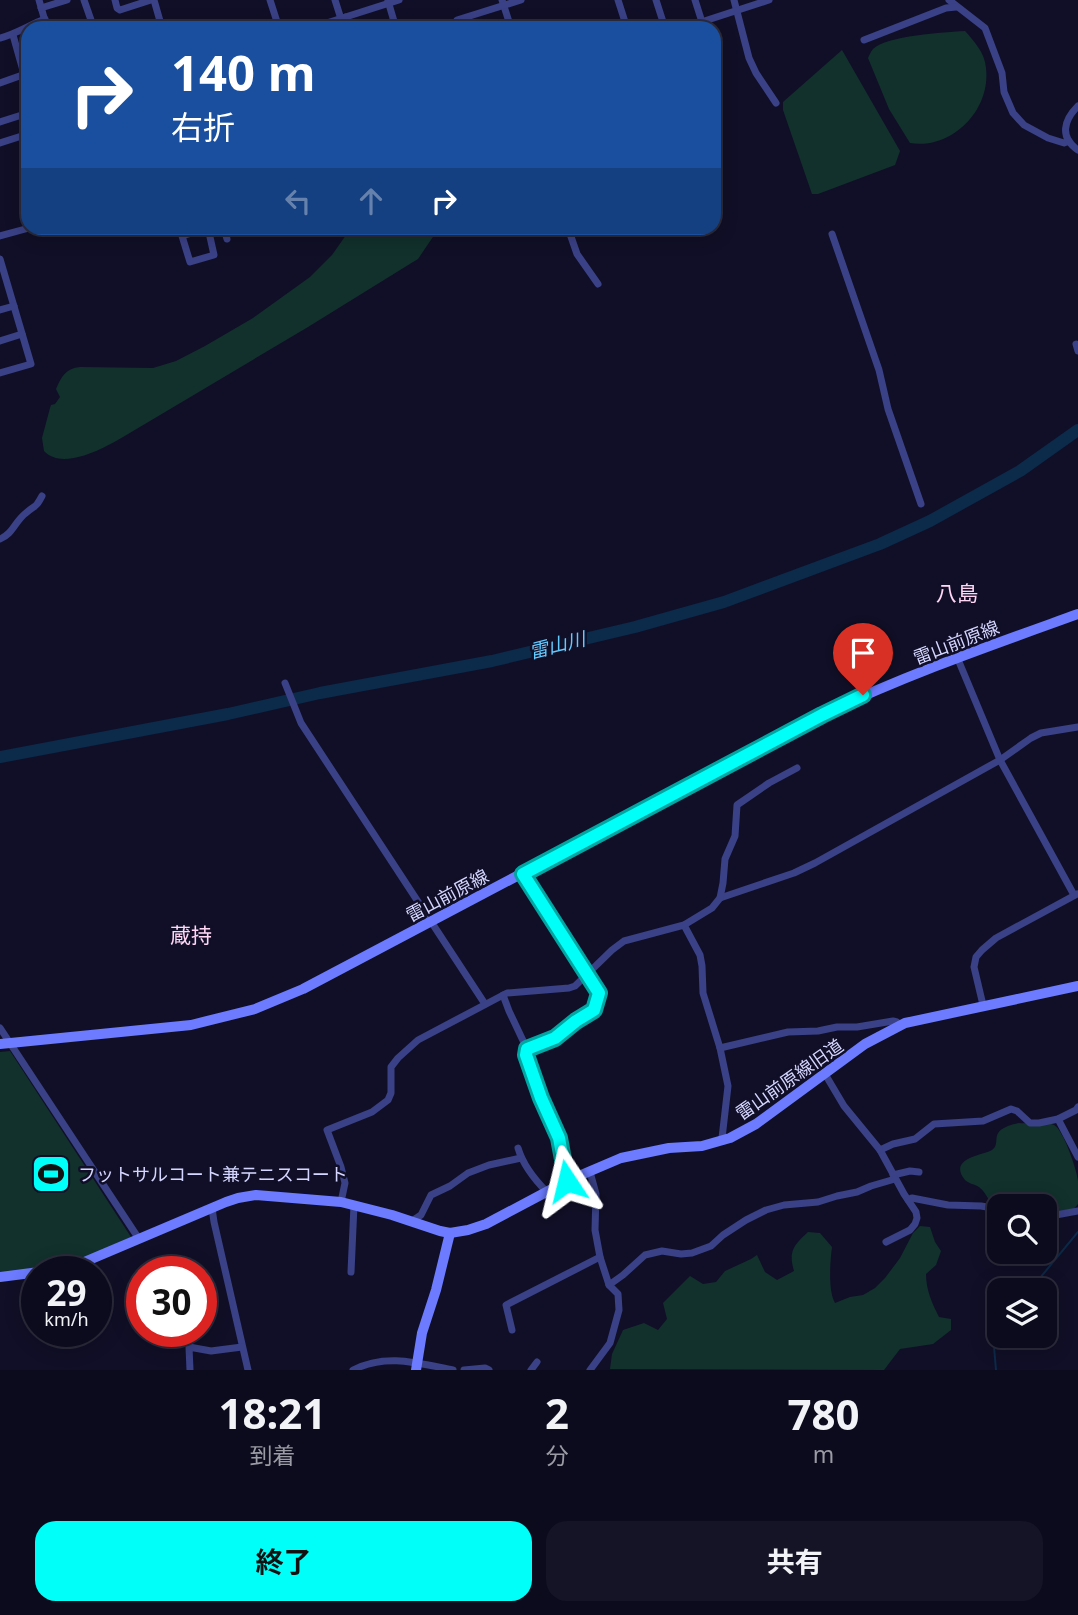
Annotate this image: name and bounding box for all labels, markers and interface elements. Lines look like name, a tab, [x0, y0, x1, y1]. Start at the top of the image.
text: 140 m	[171, 39, 316, 105]
icon: right	[56, 49, 147, 140]
text: 右折	[171, 105, 235, 148]
icon: left	[279, 182, 317, 220]
icon: ahead	[352, 182, 390, 220]
icon: right	[425, 182, 463, 220]
district label: 八島	[936, 579, 978, 607]
street label: 雷山前原線	[910, 615, 1002, 669]
pin	[833, 623, 893, 695]
water label: 雷山川	[526, 625, 590, 665]
icon: arrive	[844, 634, 882, 672]
street label: 雷山前原線	[402, 863, 492, 927]
district label: 蔵持	[170, 921, 212, 949]
street label: 雷山前原線旧道	[731, 1033, 847, 1125]
position arrow	[530, 1144, 604, 1218]
sports icon: フットサルコート兼テニスコート	[30, 1153, 72, 1195]
place label: フットサルコート兼テニスコート	[78, 1162, 348, 1186]
map controls	[987, 1194, 1057, 1348]
button: search	[987, 1194, 1057, 1264]
speed limit sign: 30	[126, 1256, 217, 1347]
text: 29	[46, 1269, 87, 1316]
button: layers	[987, 1278, 1057, 1348]
text: km/h	[44, 1307, 89, 1331]
text: 18:21	[218, 1384, 326, 1441]
text: 2	[545, 1384, 569, 1441]
text: 780	[787, 1385, 859, 1442]
text: m	[813, 1438, 834, 1470]
text: 到着	[249, 1439, 295, 1471]
text: 分	[545, 1439, 568, 1471]
button: 終了	[35, 1521, 532, 1601]
button: 共有	[546, 1521, 1043, 1601]

